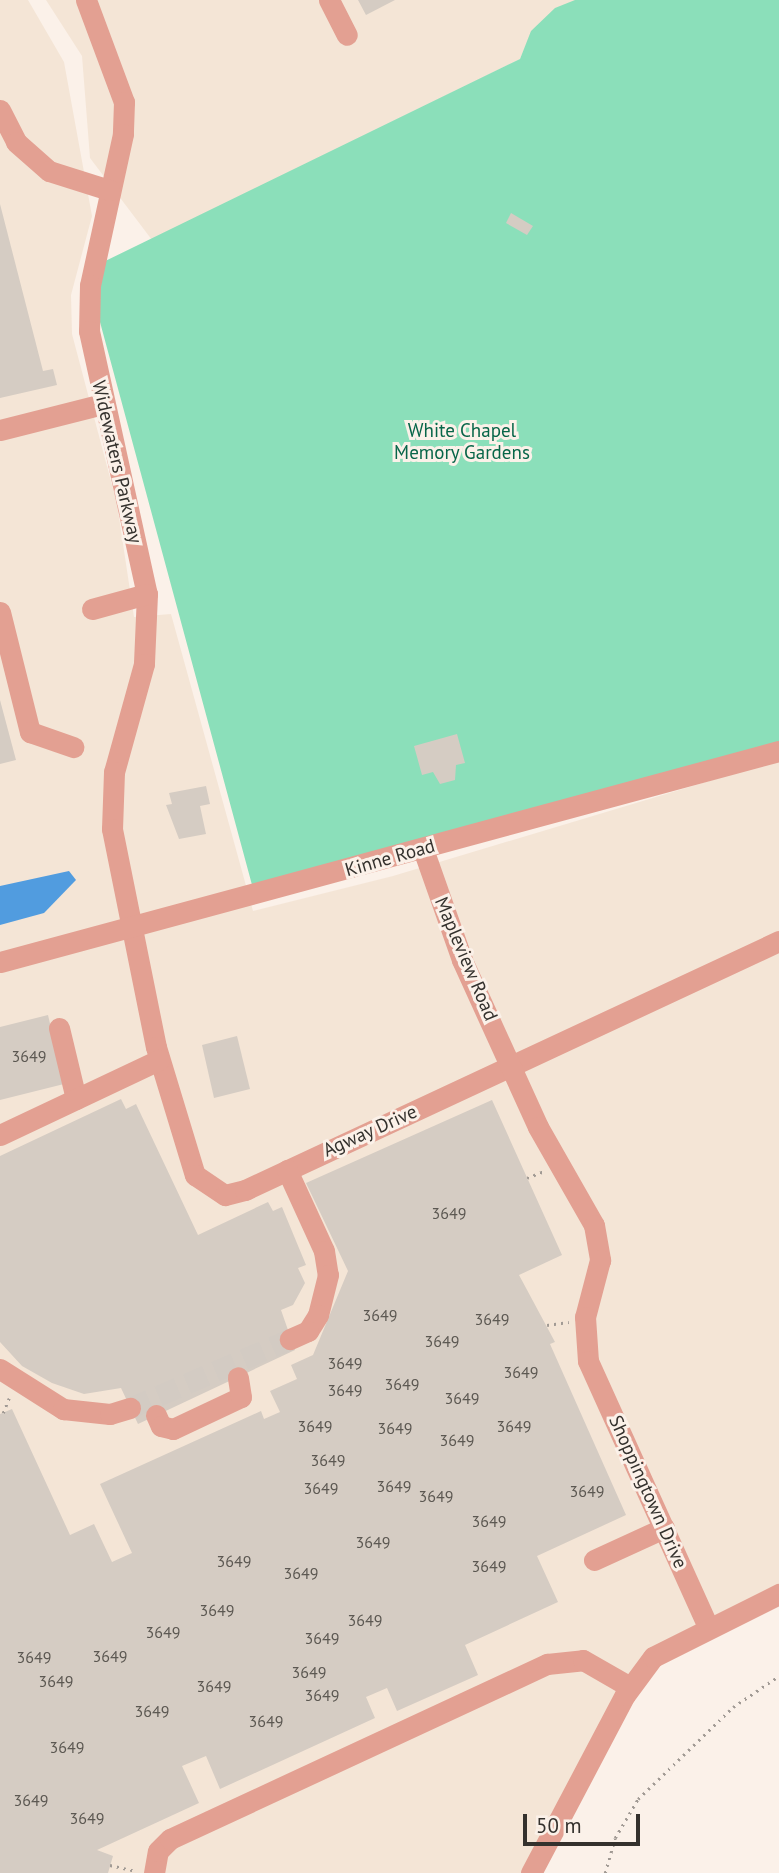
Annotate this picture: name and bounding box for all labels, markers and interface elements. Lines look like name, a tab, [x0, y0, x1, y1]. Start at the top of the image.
street label: Widewaters Parkway	[87, 378, 147, 546]
park label: White Chapel Memory Gardens	[394, 420, 530, 464]
street label: Kinne Road	[342, 834, 438, 882]
street label: Mapleview Road	[430, 894, 502, 1024]
house number: 3649	[12, 1046, 46, 1066]
street label: Agway Drive	[319, 1100, 421, 1162]
house number: 3649	[432, 1203, 466, 1223]
house number: 3649	[363, 1305, 397, 1325]
house number: 3649	[475, 1309, 509, 1329]
house number: 3649	[425, 1331, 459, 1351]
house number: 3649	[328, 1353, 362, 1373]
house number: 3649	[504, 1362, 538, 1382]
house number: 3649	[385, 1374, 419, 1394]
house number: 3649	[328, 1380, 362, 1400]
house number: 3649	[445, 1388, 479, 1408]
street label: Shoppingtown Drive	[604, 1412, 692, 1572]
house number: 3649	[298, 1416, 332, 1436]
house number: 3649	[497, 1416, 531, 1436]
house number: 3649	[378, 1418, 412, 1438]
house number: 3649	[440, 1430, 474, 1450]
house number: 3649	[311, 1450, 345, 1470]
house number: 3649	[377, 1476, 411, 1496]
house number: 3649	[304, 1478, 338, 1498]
house number: 3649	[570, 1481, 604, 1501]
house number: 3649	[419, 1486, 453, 1506]
house number: 3649	[472, 1511, 506, 1531]
house number: 3649	[356, 1532, 390, 1552]
house number: 3649	[217, 1551, 251, 1571]
house number: 3649	[472, 1556, 506, 1576]
house number: 3649	[284, 1563, 318, 1583]
house number: 3649	[200, 1600, 234, 1620]
house number: 3649	[348, 1610, 382, 1630]
house number: 3649	[146, 1622, 180, 1642]
house number: 3649	[305, 1628, 339, 1648]
house number: 3649	[93, 1646, 127, 1666]
house number: 3649	[17, 1647, 51, 1667]
house number: 3649	[292, 1662, 326, 1682]
house number: 3649	[39, 1671, 73, 1691]
house number: 3649	[197, 1676, 231, 1696]
house number: 3649	[305, 1685, 339, 1705]
house number: 3649	[135, 1701, 169, 1721]
house number: 3649	[249, 1711, 283, 1731]
house number: 3649	[50, 1737, 84, 1757]
house number: 3649	[14, 1790, 48, 1810]
scale bar	[527, 1800, 644, 1844]
house number: 3649	[70, 1808, 104, 1828]
text: 50 m	[536, 1812, 582, 1839]

